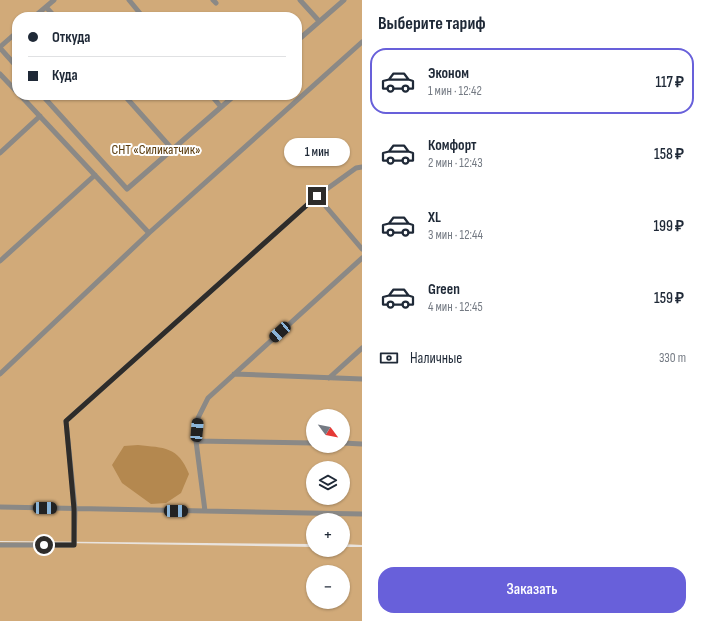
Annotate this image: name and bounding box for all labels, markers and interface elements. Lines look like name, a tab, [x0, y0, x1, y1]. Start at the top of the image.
text: Выберите тариф	[378, 13, 486, 34]
text: Откуда	[52, 28, 90, 47]
icon: car	[380, 63, 416, 99]
text: Эконом	[428, 64, 469, 83]
text: Куда	[52, 66, 78, 85]
text: 117 ₽	[655, 73, 684, 92]
text: 1 мин · 12:42	[428, 83, 482, 99]
icon: car	[380, 135, 416, 171]
text: Комфорт	[428, 136, 477, 155]
callout: 1 мин	[284, 138, 350, 166]
park label: СНТ «Силикатчик»	[111, 141, 201, 158]
text: 1 мин	[305, 144, 329, 160]
text: 158 ₽	[654, 145, 684, 164]
text: 2 мин · 12:43	[428, 155, 483, 171]
route end	[308, 187, 326, 205]
icon: car	[380, 207, 416, 243]
text: XL	[428, 208, 441, 227]
text: 199 ₽	[653, 217, 684, 236]
text: 3 мин · 12:44	[428, 227, 483, 243]
icon: car	[380, 279, 416, 315]
text: Green	[428, 280, 460, 299]
text: 159 ₽	[654, 289, 684, 308]
text: 4 мин · 12:45	[428, 299, 483, 315]
car	[267, 320, 293, 344]
icon: cash	[378, 347, 400, 369]
text: Наличные	[410, 349, 462, 368]
text: 330 m	[659, 350, 686, 366]
north arrow	[306, 409, 350, 453]
map controls	[306, 409, 350, 609]
car	[190, 418, 204, 442]
button: layers	[306, 461, 350, 505]
car	[33, 502, 57, 514]
car	[164, 505, 188, 517]
button: +	[306, 513, 350, 557]
route start	[35, 536, 53, 554]
button: −	[306, 565, 350, 609]
button: Заказать	[378, 567, 686, 613]

